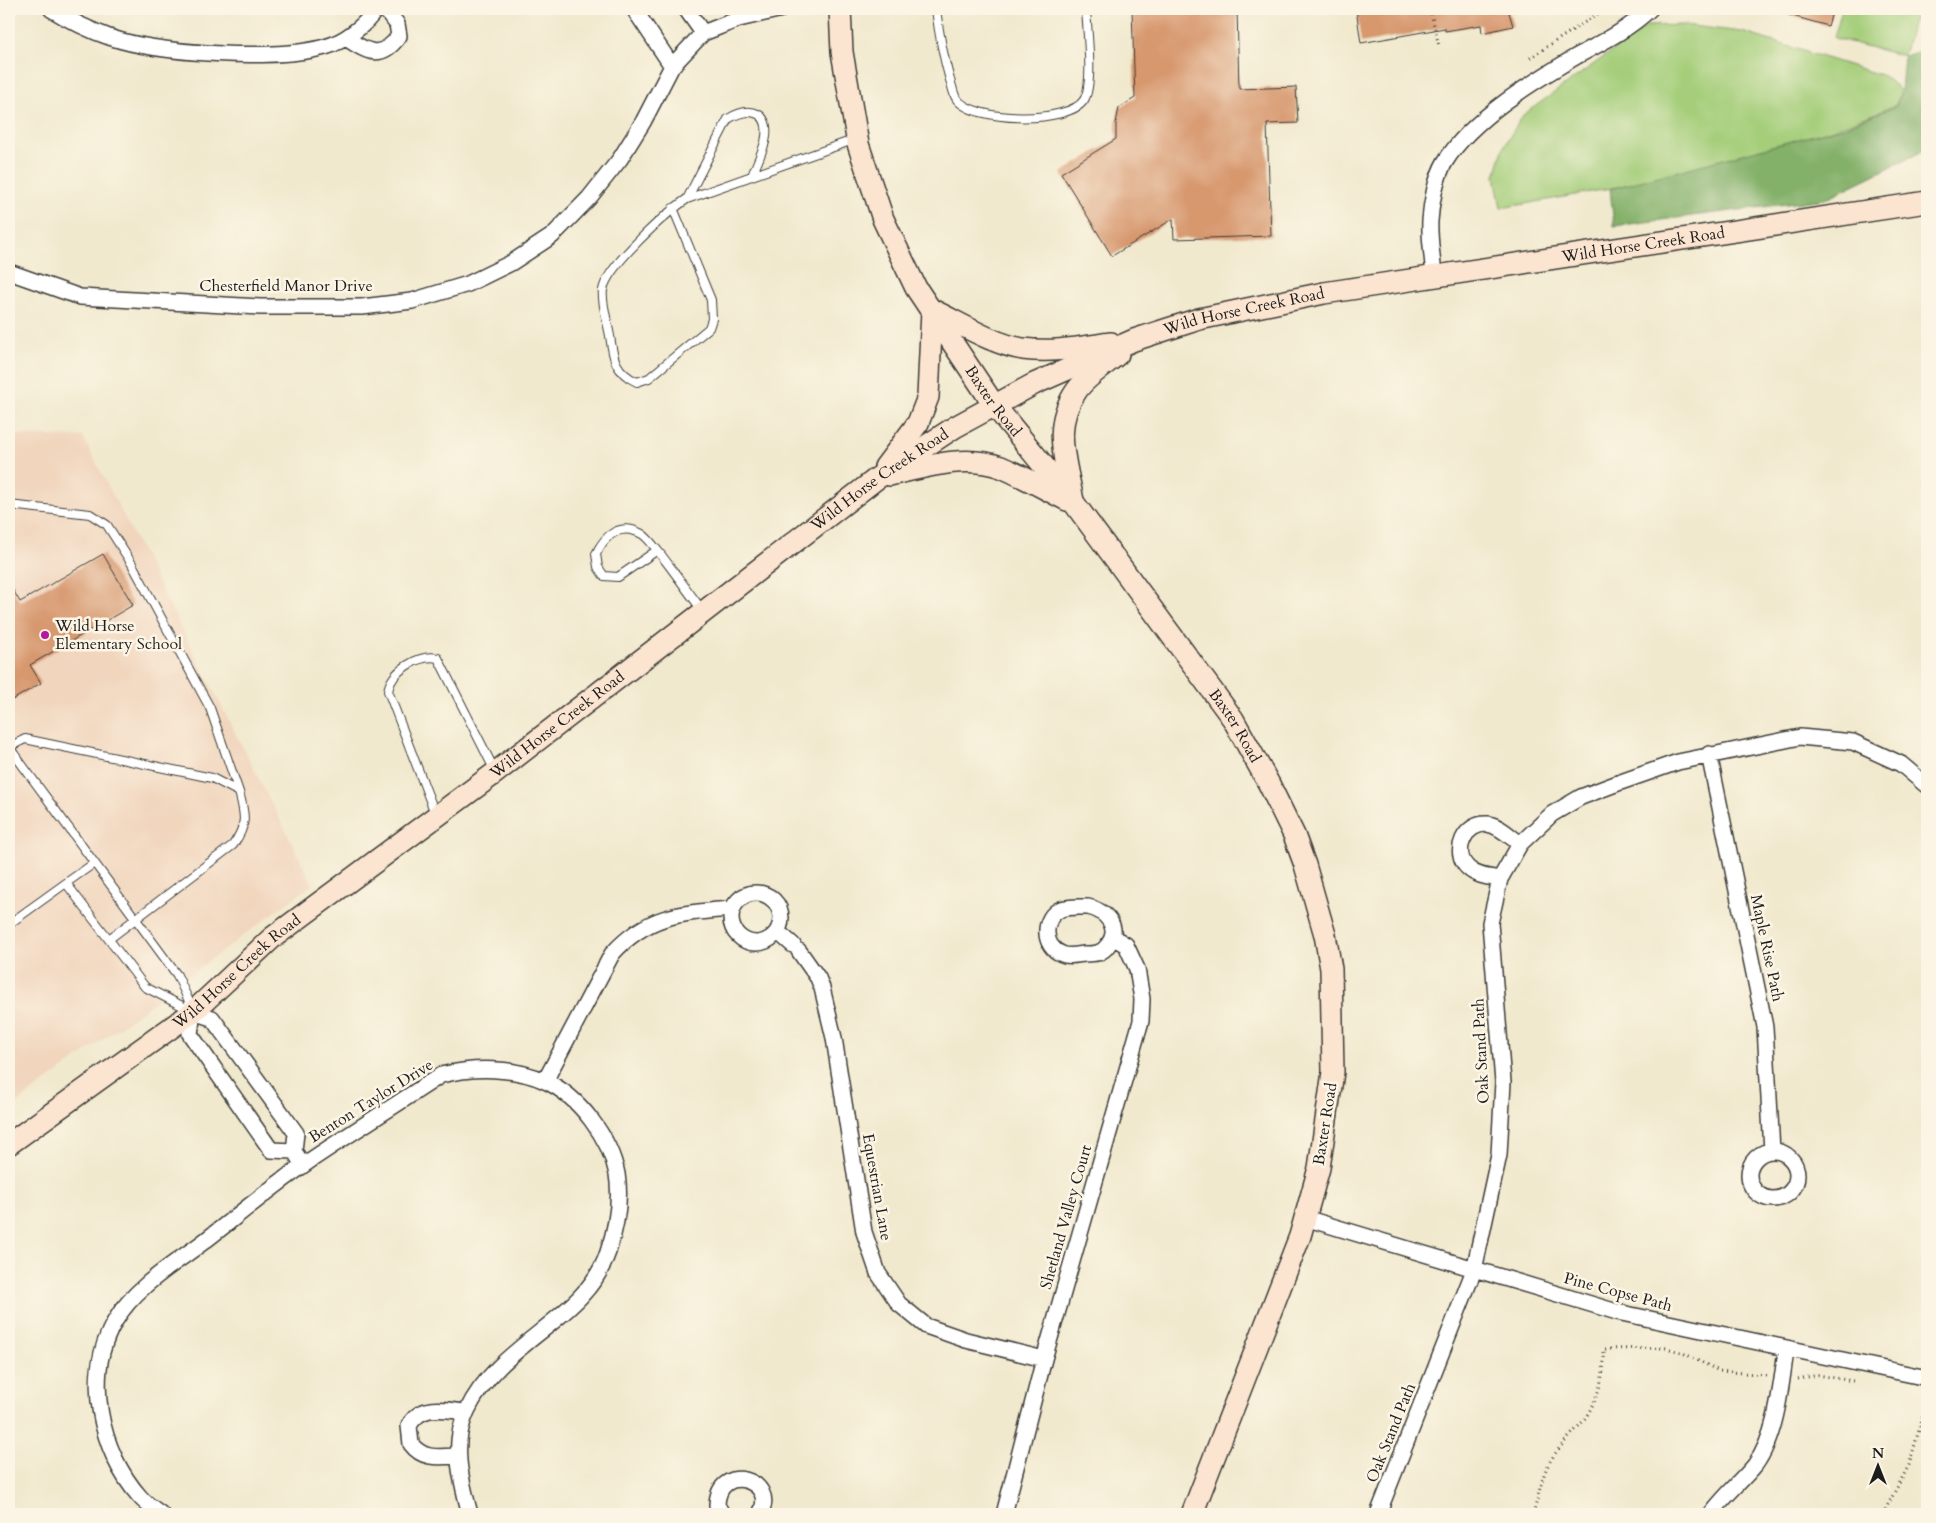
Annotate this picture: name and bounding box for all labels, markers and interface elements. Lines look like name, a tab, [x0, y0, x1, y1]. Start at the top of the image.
street label: Wild Horse Creek Road	[1559, 222, 1727, 268]
street label: Chesterfield Manor Drive	[199, 275, 373, 297]
street label: Wild Horse Creek Road	[1160, 282, 1327, 341]
street label: Baxter Road	[960, 361, 1027, 442]
street label: Wild Horse Creek Road	[805, 423, 953, 537]
place label: Wild Horse Elementary School	[54, 615, 182, 655]
marker: Wild Horse Elementary School	[39, 629, 51, 641]
street label: Wild Horse Creek Road	[485, 666, 630, 784]
street label: Baxter Road	[1203, 684, 1266, 767]
street label: Maple Rise Path	[1745, 892, 1789, 1004]
street label: Wild Horse Creek Road	[167, 909, 306, 1035]
street label: Oak Stand Path	[1467, 997, 1495, 1104]
street label: Benton Taylor Drive	[305, 1054, 437, 1148]
street label: Baxter Road	[1308, 1081, 1342, 1167]
street label: Equestrian Lane	[857, 1132, 897, 1242]
street label: Shetland Valley Court	[1035, 1142, 1097, 1292]
street label: Pine Copse Path	[1561, 1267, 1675, 1317]
street label: Oak Stand Path	[1361, 1380, 1421, 1486]
north arrow	[1854, 1440, 1904, 1490]
text: N	[1872, 1444, 1884, 1463]

